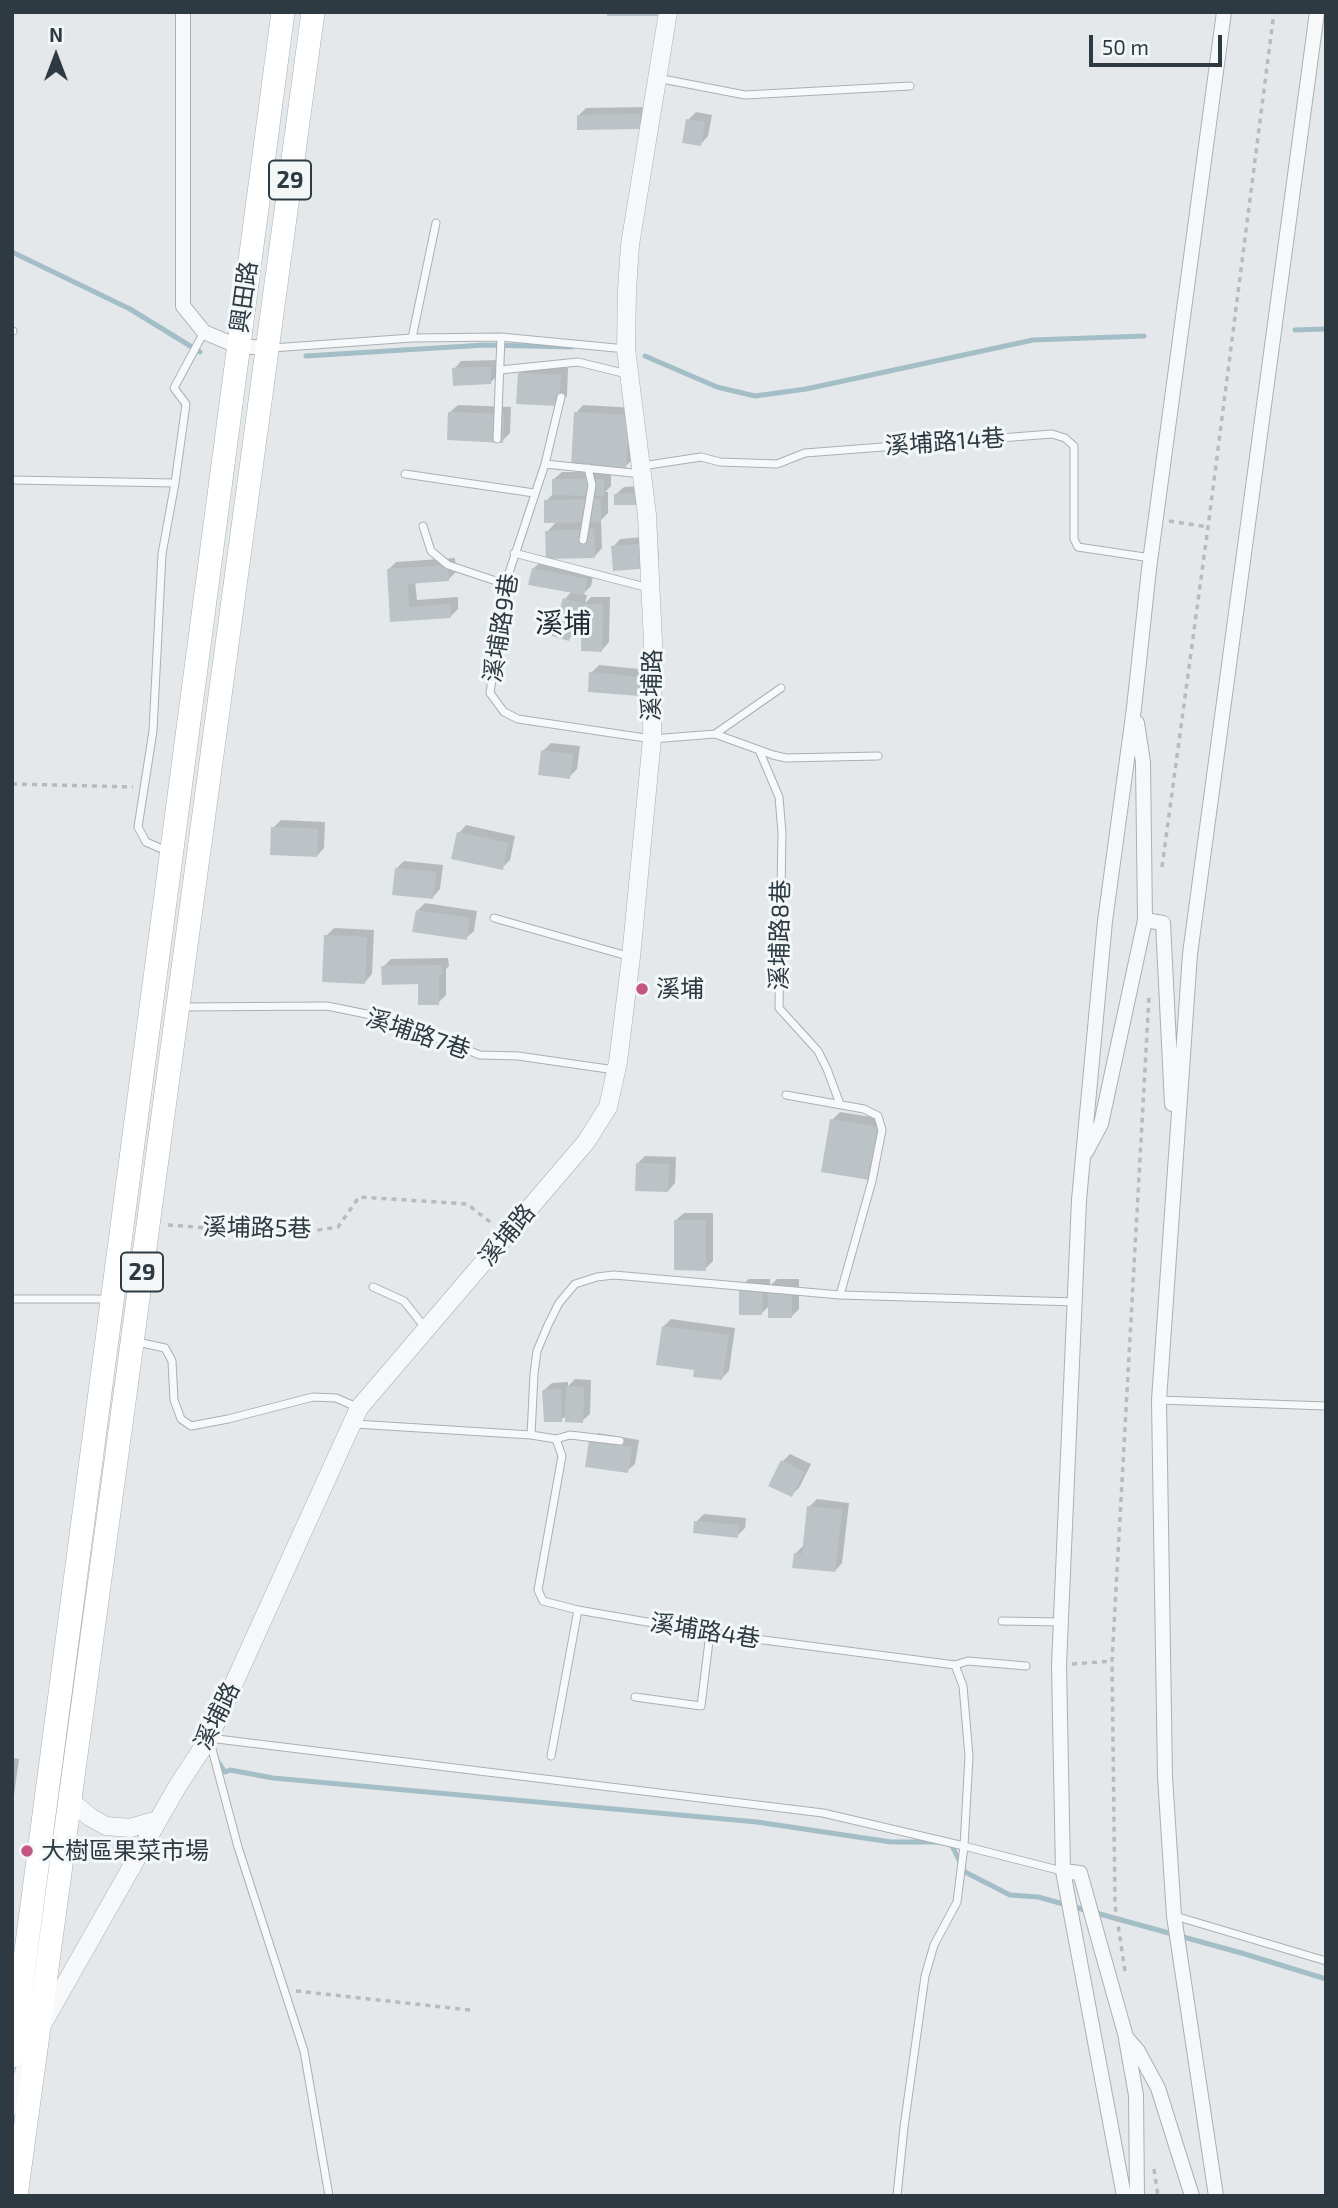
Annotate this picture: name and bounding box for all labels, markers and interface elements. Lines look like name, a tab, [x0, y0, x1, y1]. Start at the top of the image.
north arrow	[21, 21, 91, 91]
scale bar	[1093, 21, 1226, 65]
text: N	[49, 23, 63, 46]
text: 50 m	[1102, 34, 1149, 59]
road number: 29	[269, 160, 311, 200]
street label: 興田路	[225, 259, 263, 335]
street label: 溪埔路14巷	[884, 423, 1006, 461]
street label: 溪埔路9巷	[478, 572, 524, 684]
district label: 溪埔	[535, 607, 591, 641]
street label: 溪埔路	[637, 649, 667, 721]
street label: 溪埔路8巷	[765, 879, 795, 991]
place label: 溪埔	[656, 975, 704, 1003]
marker: 溪埔	[634, 981, 650, 997]
street label: 溪埔路7巷	[362, 1003, 474, 1065]
street label: 溪埔路	[473, 1198, 541, 1272]
street label: 溪埔路5巷	[202, 1213, 312, 1243]
road number: 29	[121, 1252, 163, 1292]
street label: 溪埔路4巷	[648, 1608, 762, 1654]
street label: 溪埔路	[188, 1677, 246, 1755]
place label: 大樹區果菜市場	[41, 1837, 209, 1865]
marker: 大樹區果菜市場	[19, 1843, 35, 1859]

